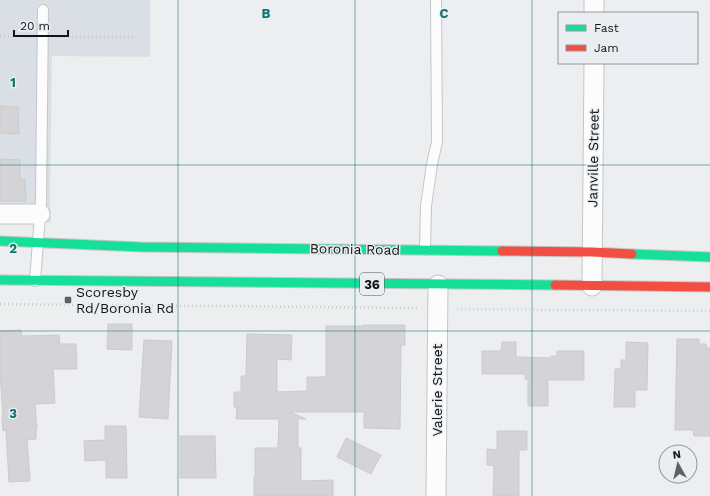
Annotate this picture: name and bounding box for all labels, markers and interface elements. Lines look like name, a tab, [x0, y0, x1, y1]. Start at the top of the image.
text: B	[262, 6, 271, 21]
text: C	[440, 6, 449, 21]
scale bar	[14, 12, 68, 38]
legend	[558, 12, 698, 64]
text: 20 m	[20, 19, 50, 33]
text: Fast	[594, 21, 619, 35]
text: Jam	[594, 41, 619, 55]
text: 1	[10, 75, 16, 90]
street label: Janville Street	[584, 108, 602, 207]
street label: Boronia Road	[310, 240, 400, 258]
text: 2	[9, 241, 17, 256]
road number: 36	[360, 273, 384, 295]
place label: Scoresby Rd/Boronia Rd	[76, 284, 174, 316]
marker: Scoresby Rd/Boronia Rd	[63, 295, 73, 305]
street label: Valerie Street	[429, 343, 445, 436]
text: 3	[9, 406, 17, 421]
north arrow	[658, 444, 698, 484]
text: N	[672, 448, 682, 462]

